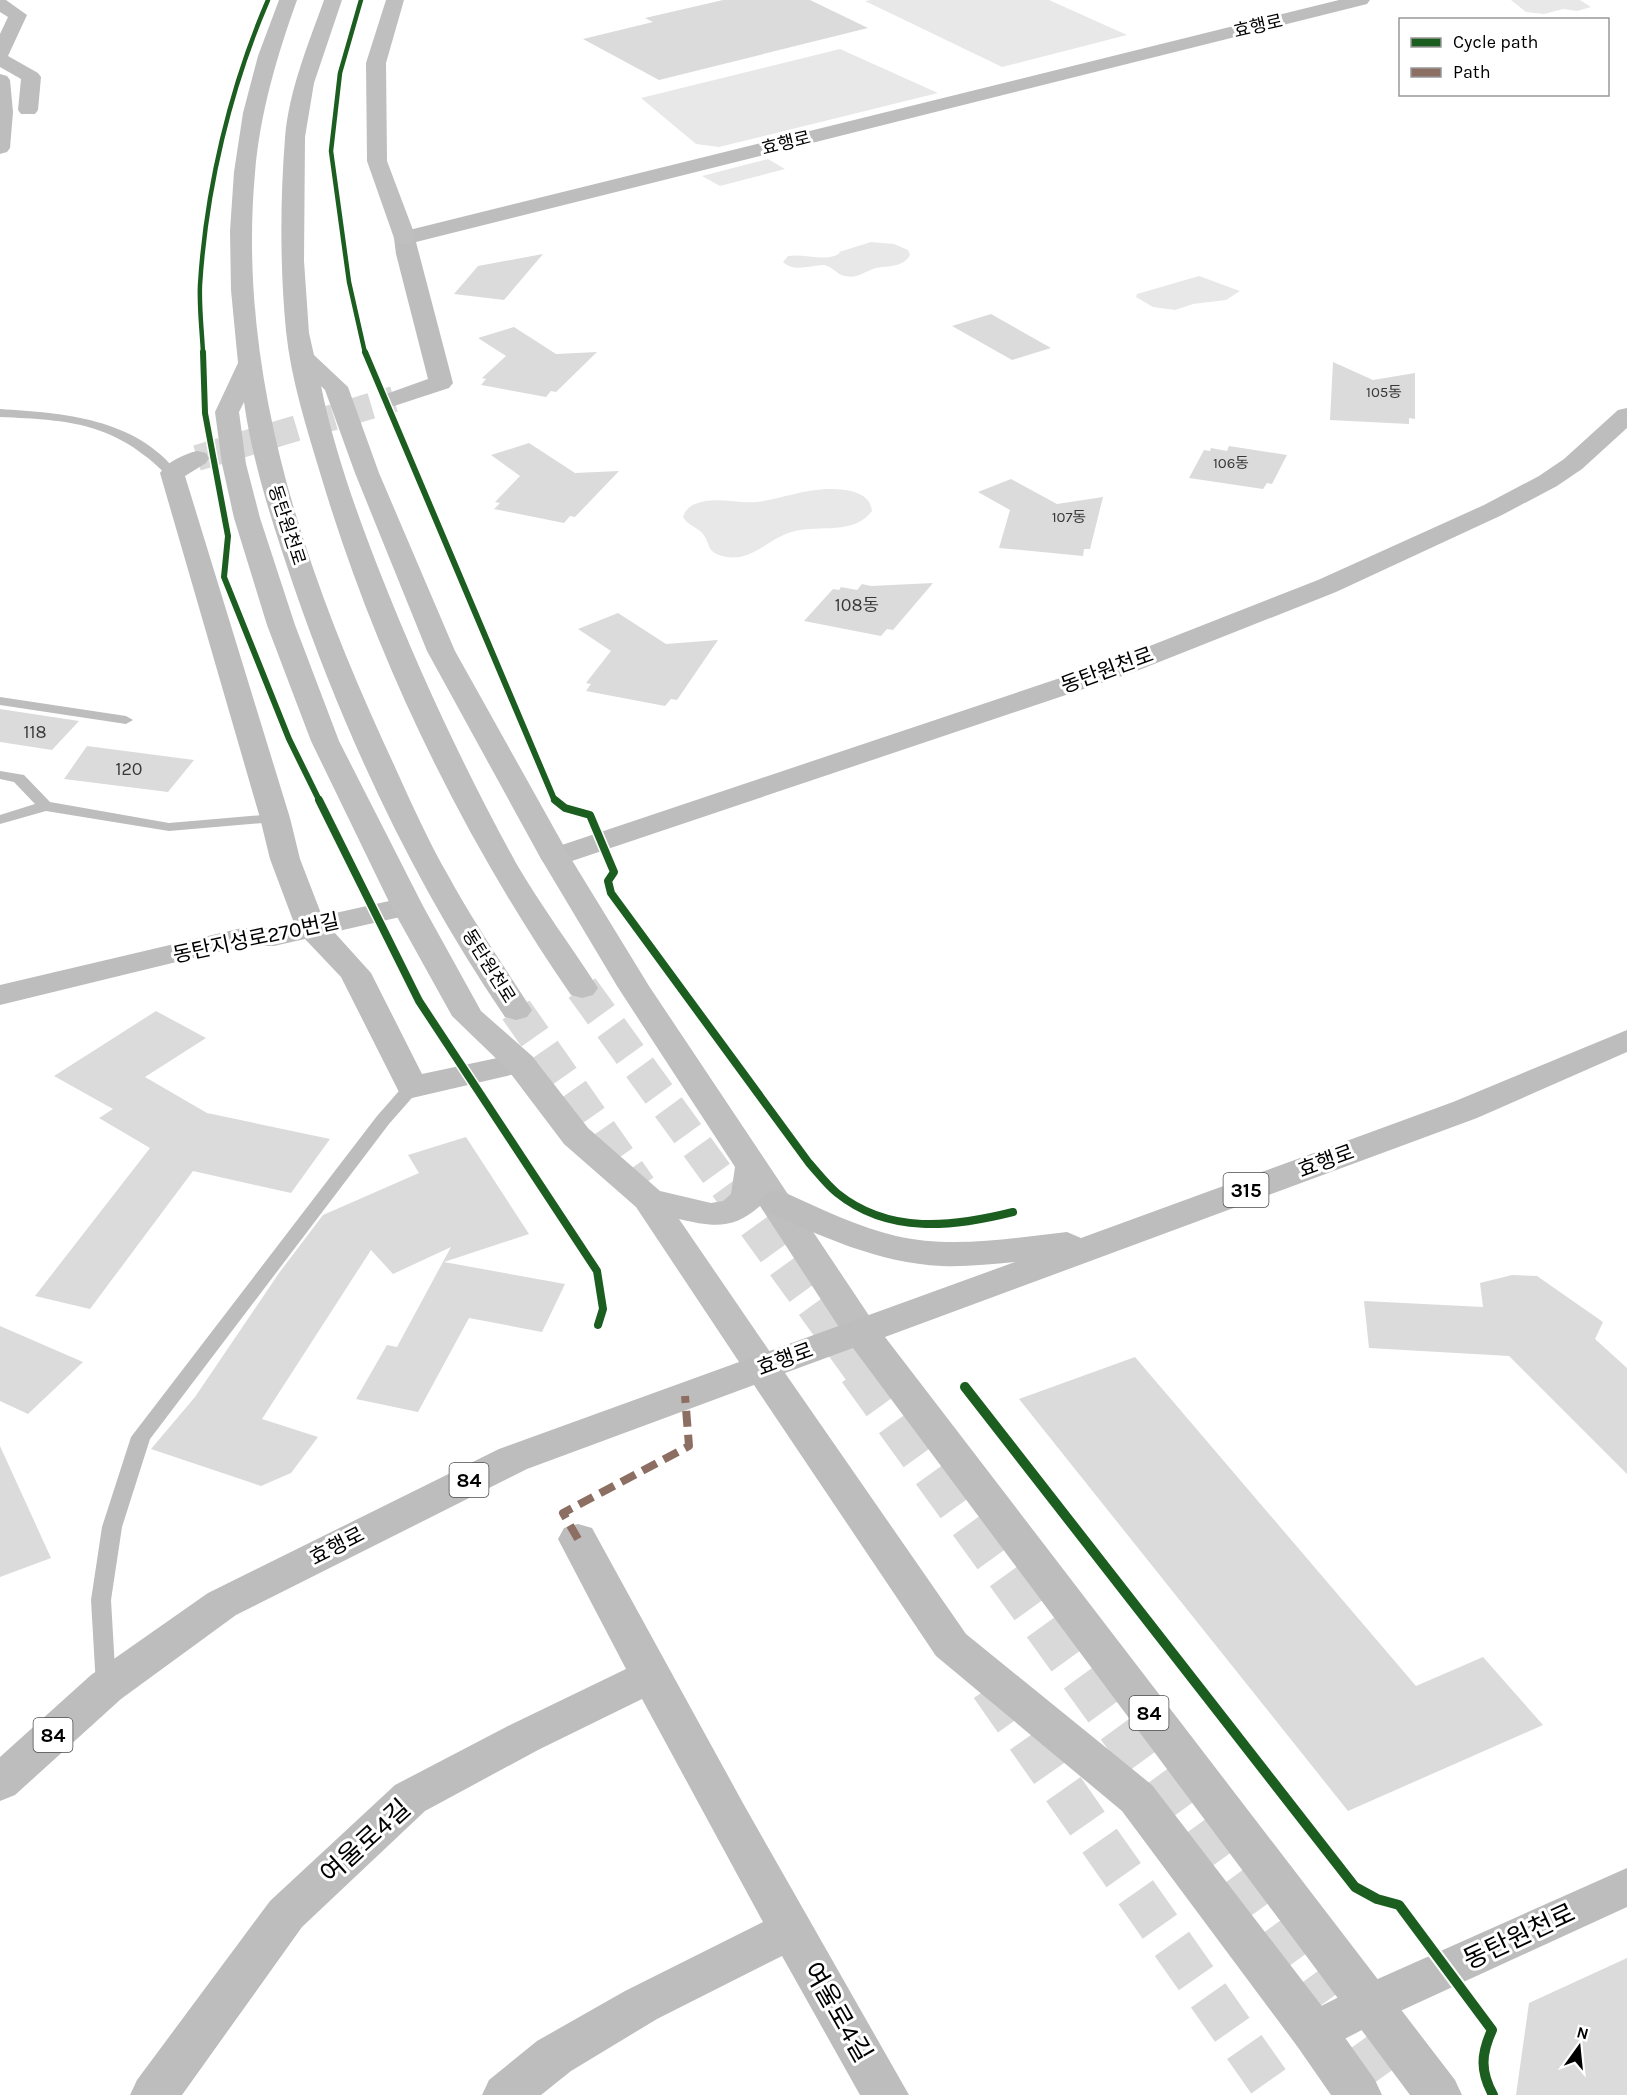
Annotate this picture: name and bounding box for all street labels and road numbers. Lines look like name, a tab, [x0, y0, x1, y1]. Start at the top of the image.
street label: 효행로	[1231, 10, 1285, 42]
street label: 효행로	[759, 126, 813, 160]
street label: 동탄원천로	[264, 482, 310, 568]
street label: 동탄원천로	[1058, 642, 1156, 698]
street label: 동탄지성로270번길	[170, 909, 342, 967]
street label: 동탄원천로	[458, 925, 520, 1007]
street label: 효행로	[1295, 1140, 1357, 1182]
road number: 315	[1224, 1173, 1268, 1207]
street label: 효행로	[754, 1338, 816, 1380]
road number: 84	[450, 1463, 488, 1497]
street label: 효행로	[306, 1522, 368, 1570]
road number: 84	[1130, 1696, 1168, 1730]
road number: 84	[34, 1718, 72, 1752]
street label: 여울로4길	[314, 1793, 417, 1890]
street label: 동탄원천로	[1458, 1897, 1580, 1976]
street label: 여울로4길	[797, 1957, 879, 2068]

